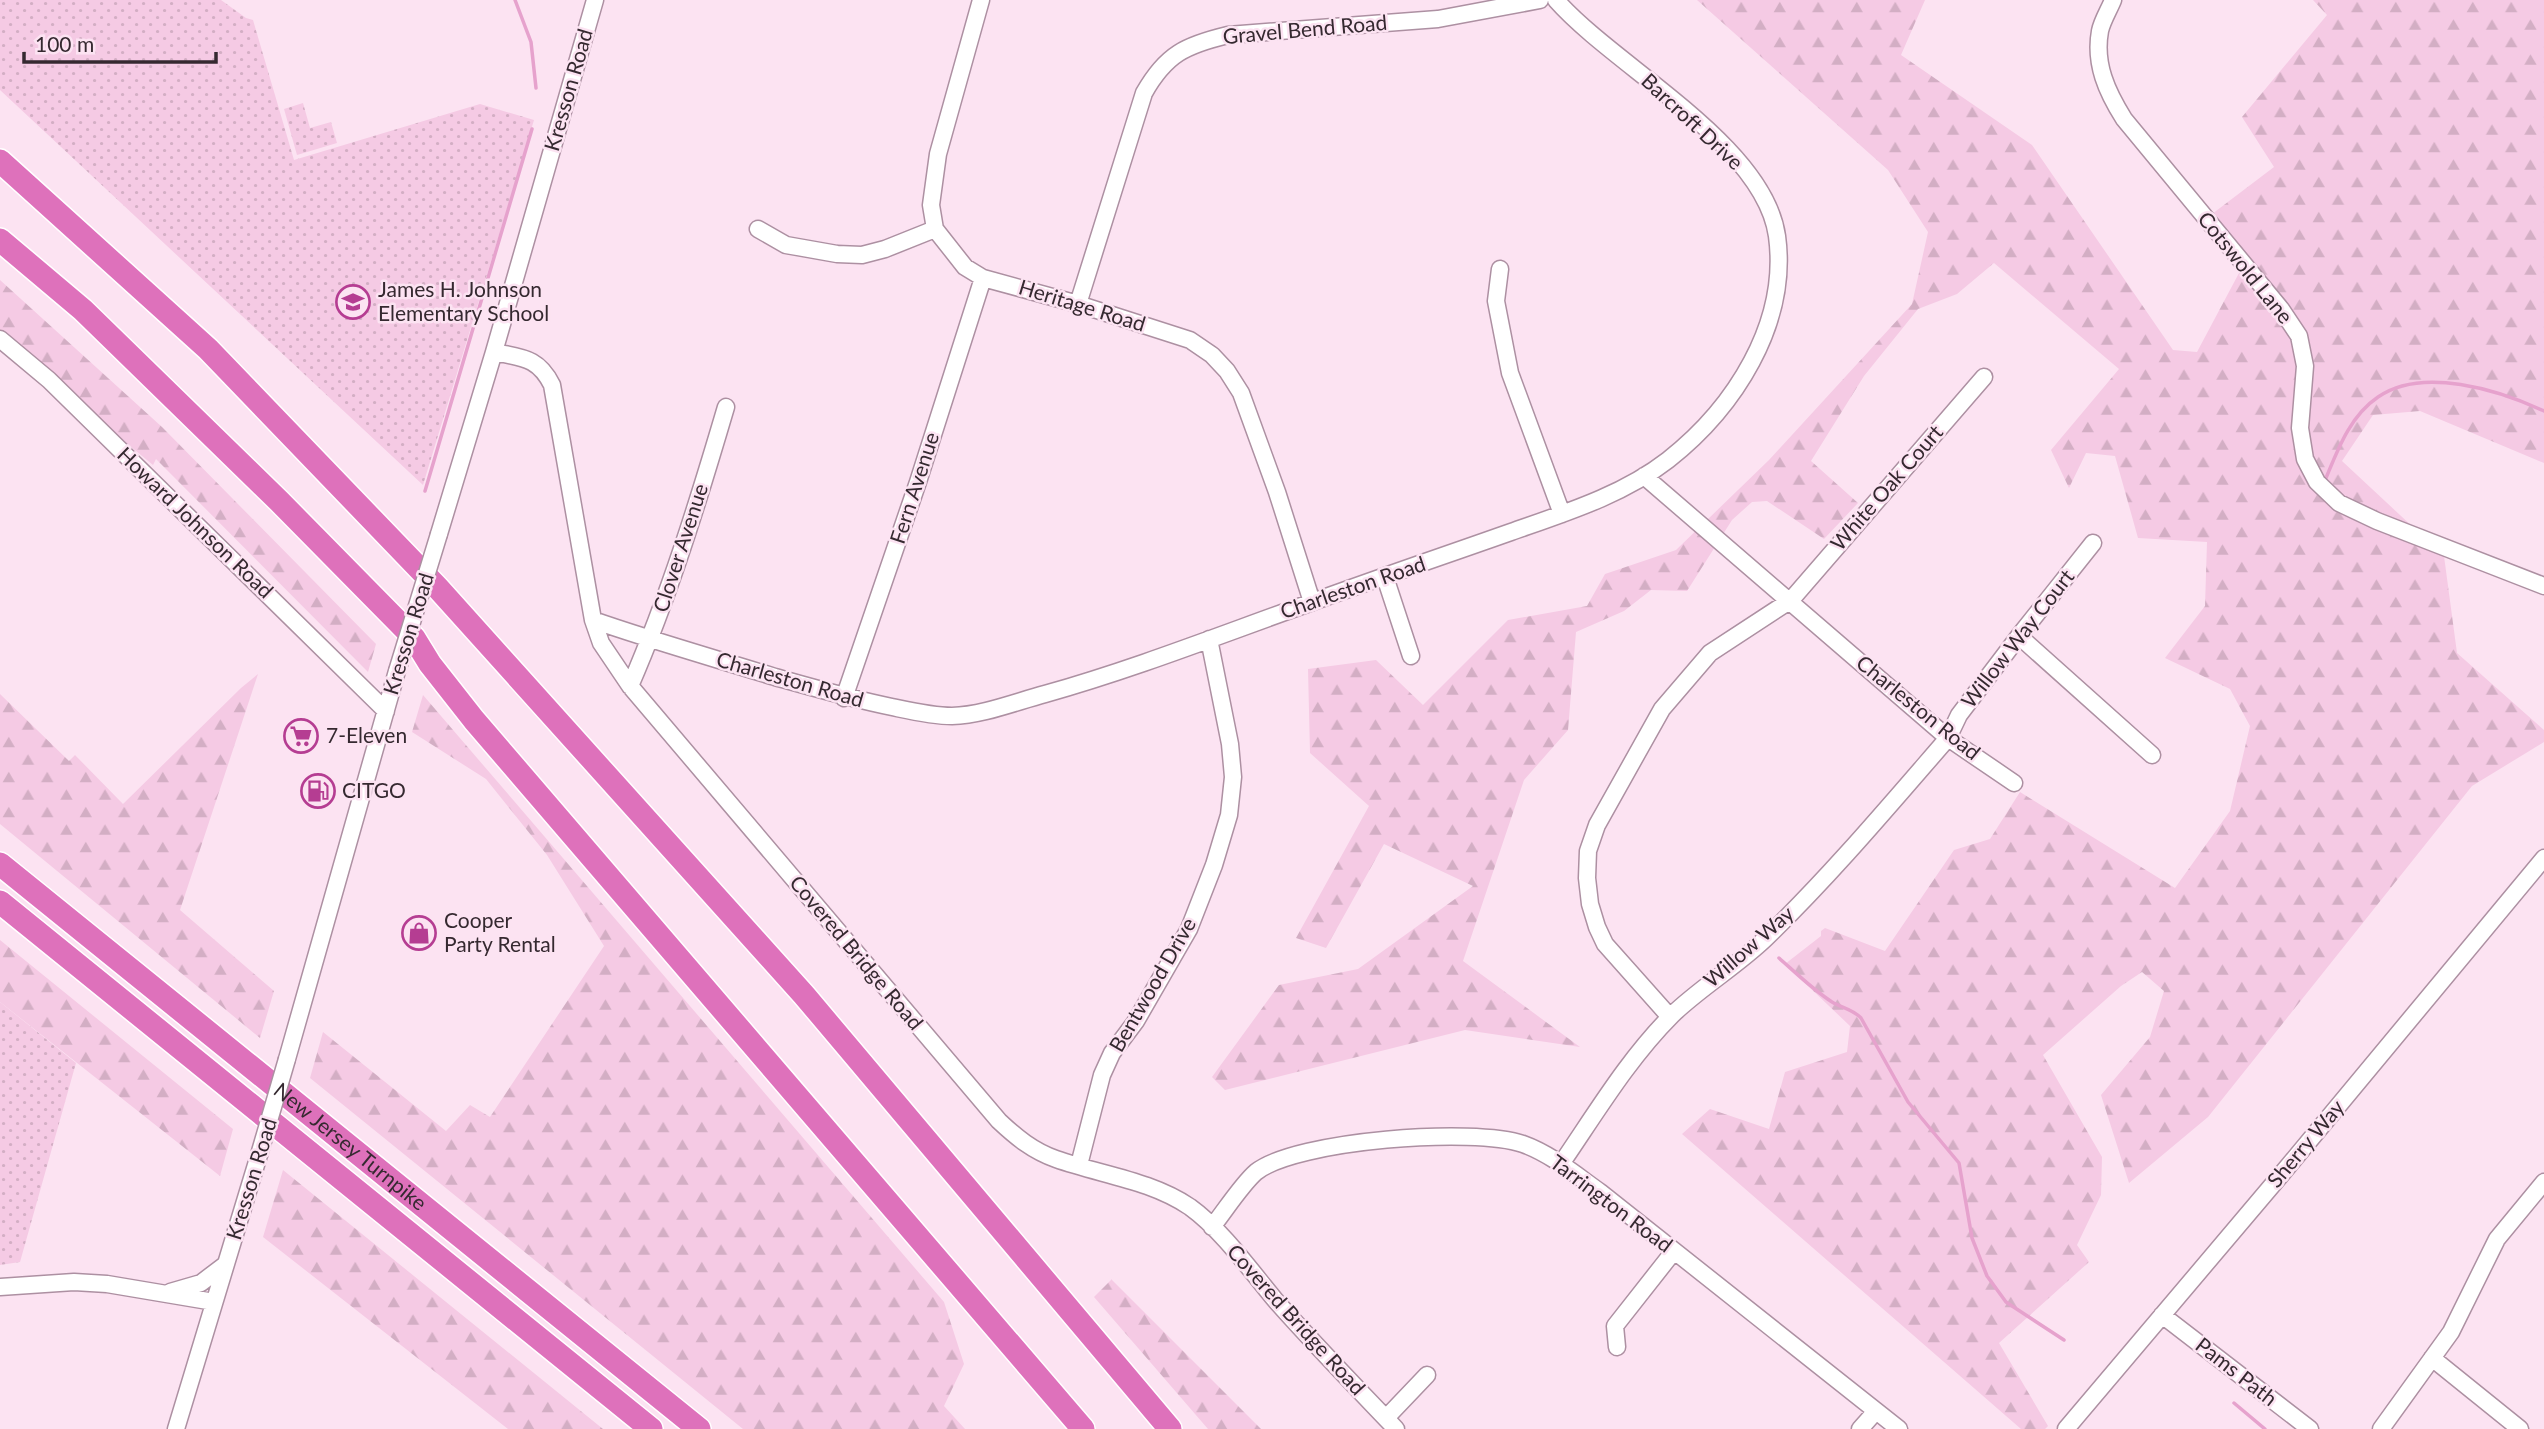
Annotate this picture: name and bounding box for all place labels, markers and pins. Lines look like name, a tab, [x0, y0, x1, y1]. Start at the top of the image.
place label: James H. Johnson Elementary School	[378, 276, 549, 325]
school or university icon: James H. Johnson Elementary School	[334, 283, 372, 321]
supermarket icon: 7-Eleven	[282, 717, 320, 755]
place label: 7-Eleven	[326, 722, 407, 747]
fuel station icon: CITGO	[299, 772, 337, 810]
place label: CITGO	[342, 777, 406, 802]
place label: Cooper Party Rental	[444, 907, 556, 956]
shop icon: Cooper Party Rental	[400, 914, 438, 952]

